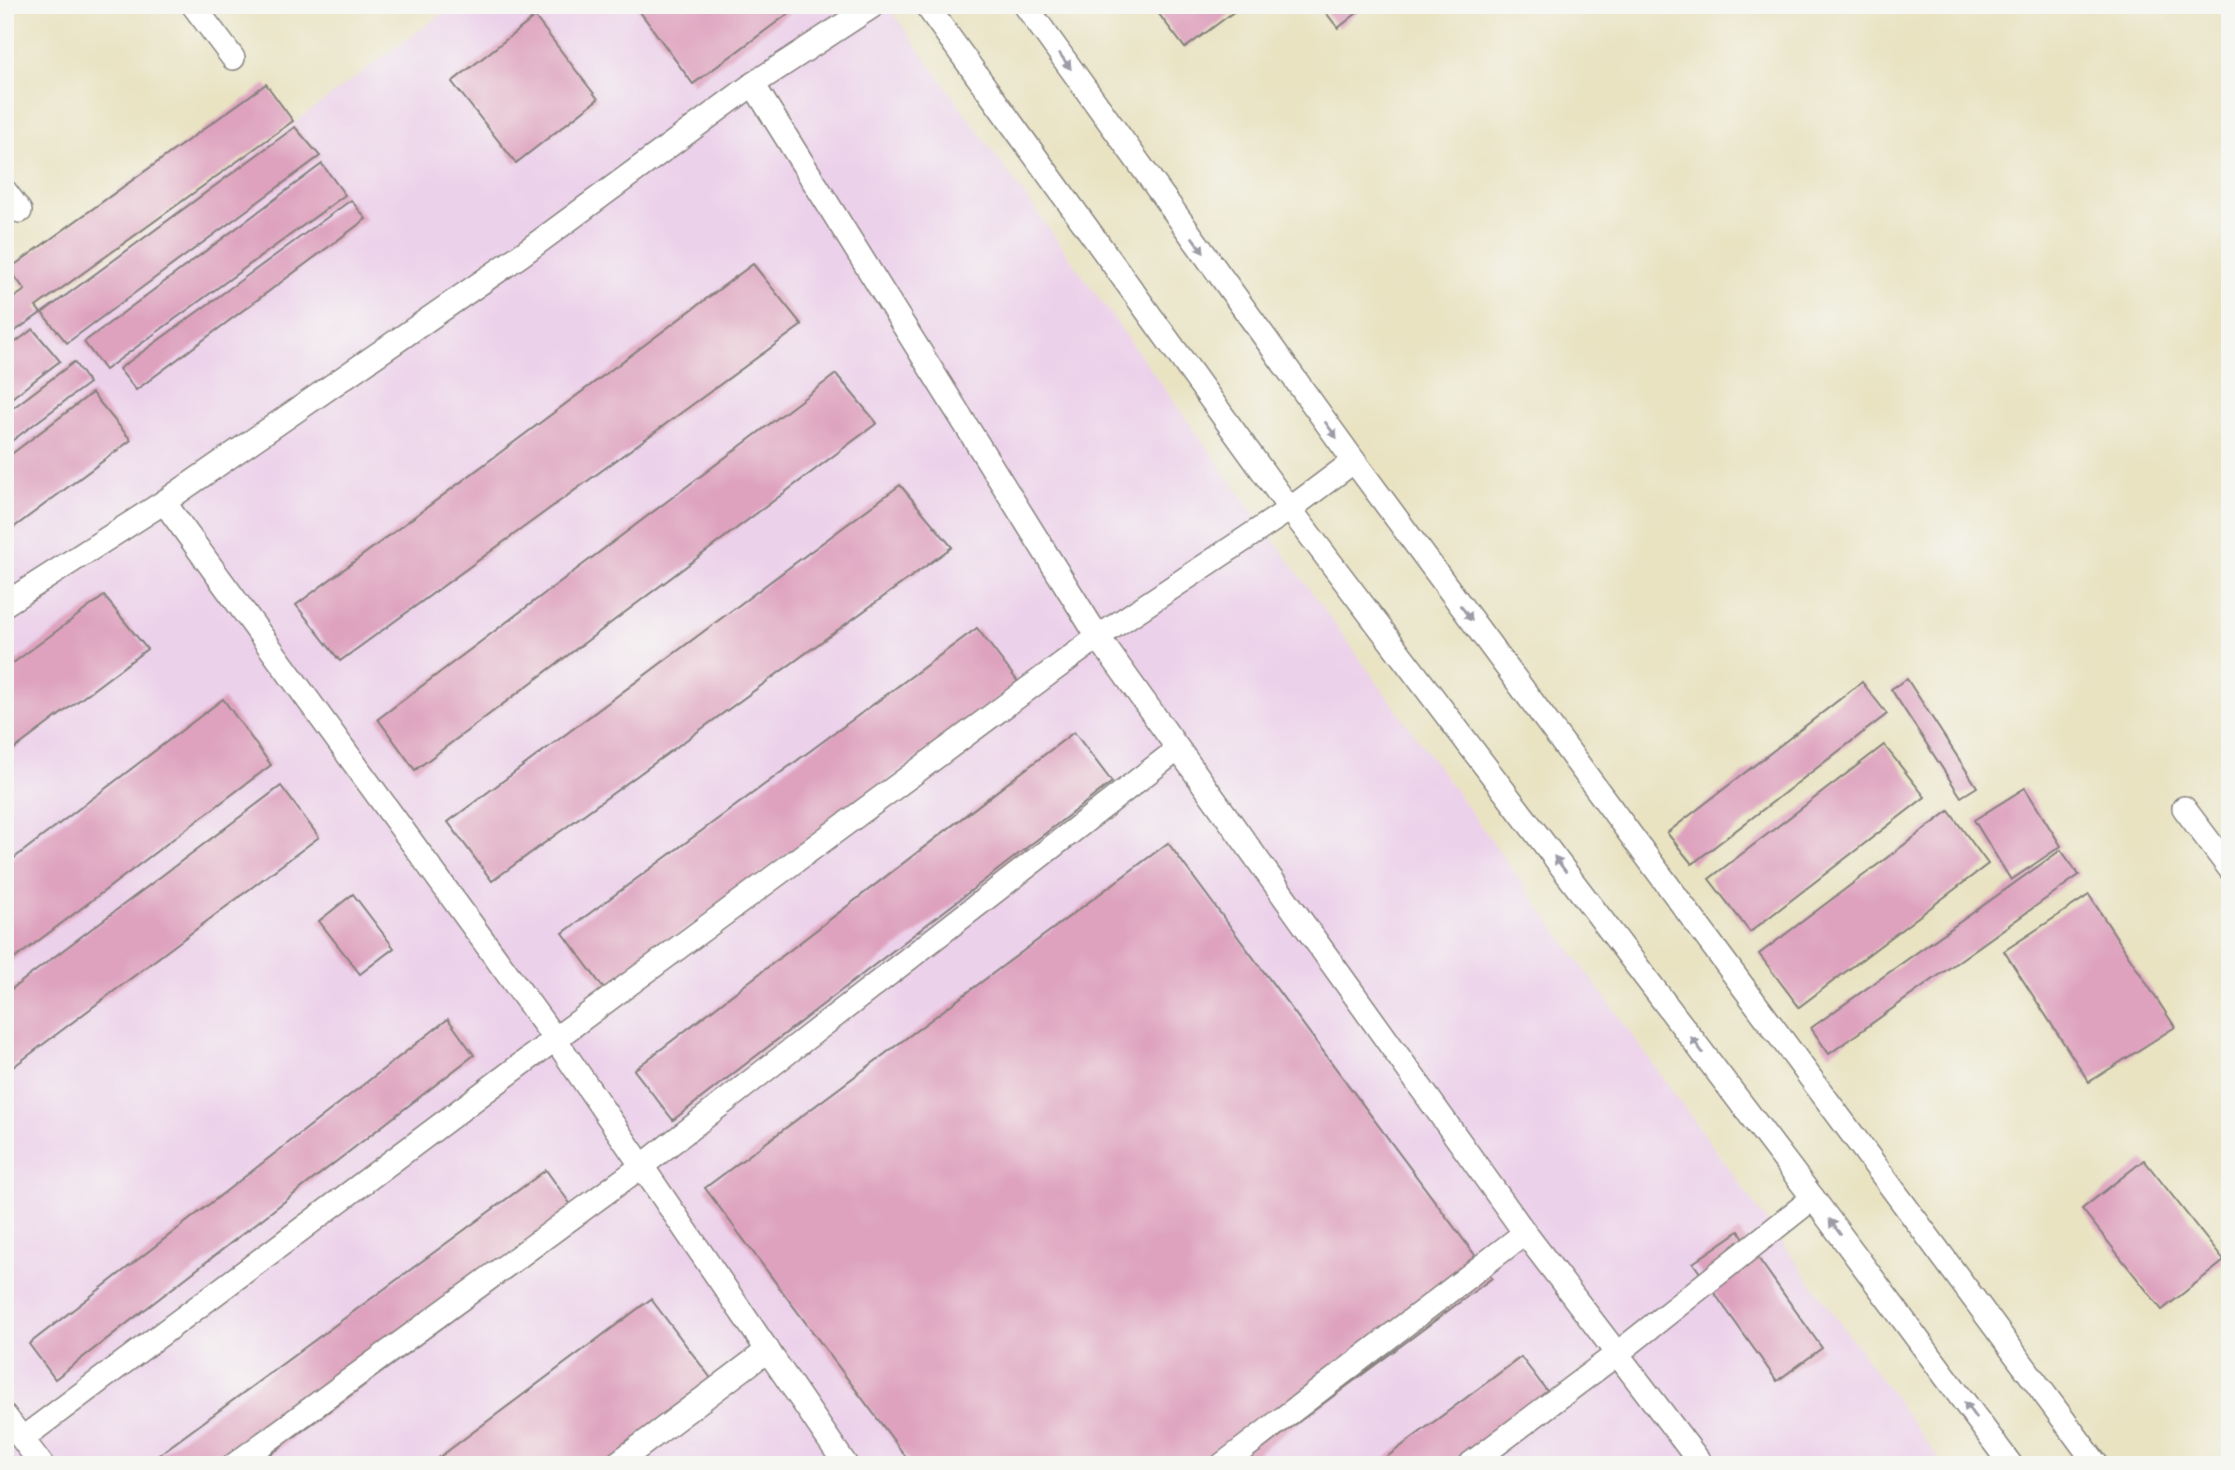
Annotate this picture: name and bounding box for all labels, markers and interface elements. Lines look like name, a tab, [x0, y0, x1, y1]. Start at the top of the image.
one-way arrow	[1058, 52, 1072, 70]
one-way arrow	[1191, 236, 1205, 254]
one-way arrow	[1324, 421, 1338, 439]
one-way arrow	[1459, 604, 1473, 622]
one-way arrow	[1552, 856, 1567, 874]
one-way arrow	[1690, 1037, 1705, 1055]
one-way arrow	[1828, 1218, 1842, 1236]
one-way arrow	[1963, 1401, 1977, 1419]

